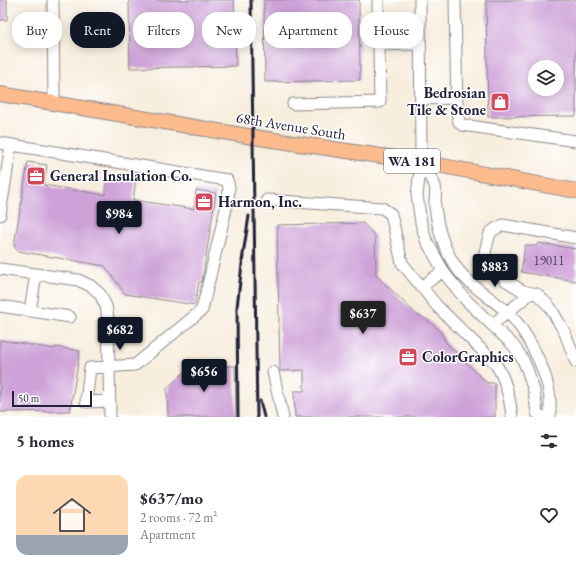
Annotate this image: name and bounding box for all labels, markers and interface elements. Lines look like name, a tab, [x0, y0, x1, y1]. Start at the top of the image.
chip: Buy	[12, 12, 62, 48]
chip: Rent	[70, 12, 125, 48]
chip: Filters	[133, 12, 194, 48]
chip: New	[202, 12, 256, 48]
chip: Apartment	[264, 12, 352, 48]
chip: House	[360, 12, 423, 48]
map controls	[528, 60, 564, 96]
button: layers	[528, 60, 564, 96]
place label: Bedrosian Tile & Stone	[407, 83, 487, 119]
shop icon: Bedrosian Tile & Stone	[489, 91, 511, 113]
street label: 68th Avenue South	[235, 107, 347, 144]
road number: WA 181	[384, 149, 440, 173]
office icon: General Insulation Co.	[25, 165, 47, 187]
place label: General Insulation Co.	[50, 166, 192, 185]
office icon: Harmon, Inc.	[193, 191, 215, 213]
place label: Harmon, Inc.	[218, 192, 302, 211]
pin: $984	[95, 201, 143, 235]
text: $984	[106, 205, 132, 222]
house number: 19011	[533, 252, 565, 269]
pin: $883	[471, 254, 519, 288]
text: $883	[482, 258, 508, 275]
pin: $637	[339, 301, 387, 335]
text: $637	[350, 305, 376, 322]
pin: $682	[96, 317, 144, 351]
text: $682	[107, 321, 133, 338]
office icon: ColorGraphics	[397, 346, 419, 368]
place label: ColorGraphics	[422, 347, 514, 366]
pin: $656	[180, 359, 228, 393]
text: $656	[191, 363, 217, 380]
scale bar	[12, 389, 92, 408]
text: 50 m	[18, 391, 39, 405]
text: 5 homes	[16, 430, 74, 452]
icon: filters	[538, 430, 560, 452]
text: $637/mo	[140, 487, 203, 509]
icon: home	[48, 491, 96, 539]
icon: heart	[538, 504, 560, 526]
text: 2 rooms · 72 m²	[140, 509, 217, 526]
text: Apartment	[140, 526, 195, 543]

